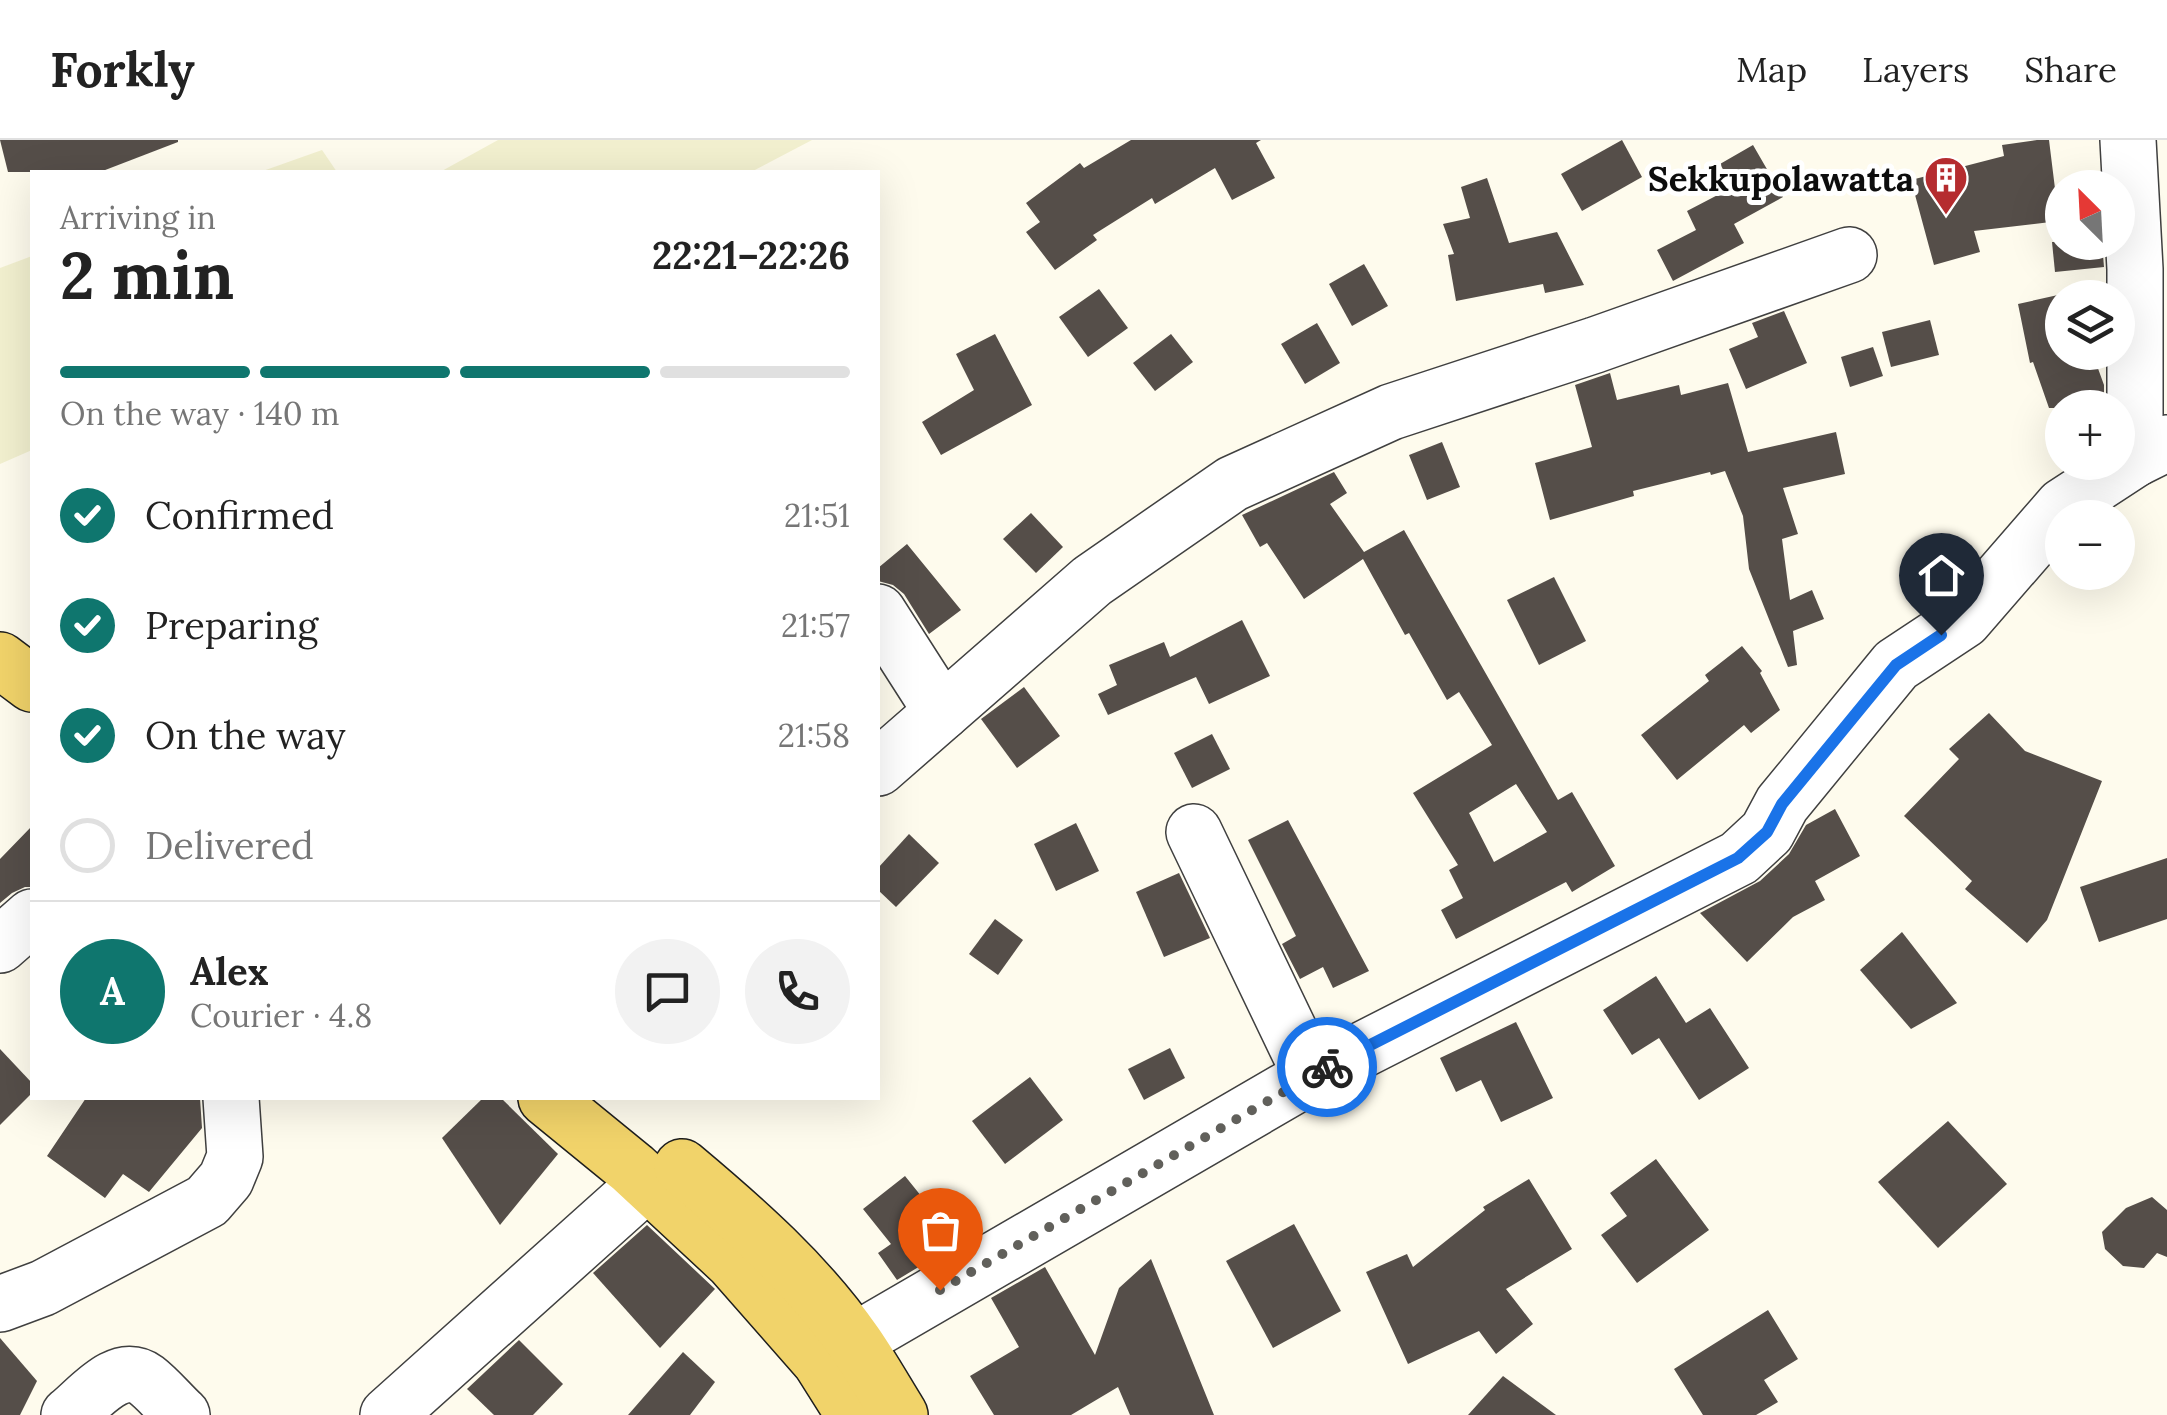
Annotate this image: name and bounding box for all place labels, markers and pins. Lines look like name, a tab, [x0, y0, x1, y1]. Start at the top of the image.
building icon: Sekkupolawatta	[1923, 155, 1969, 216]
place label: Sekkupolawatta	[1648, 156, 1914, 201]
pin	[1899, 533, 1984, 636]
pin	[898, 1188, 983, 1291]

